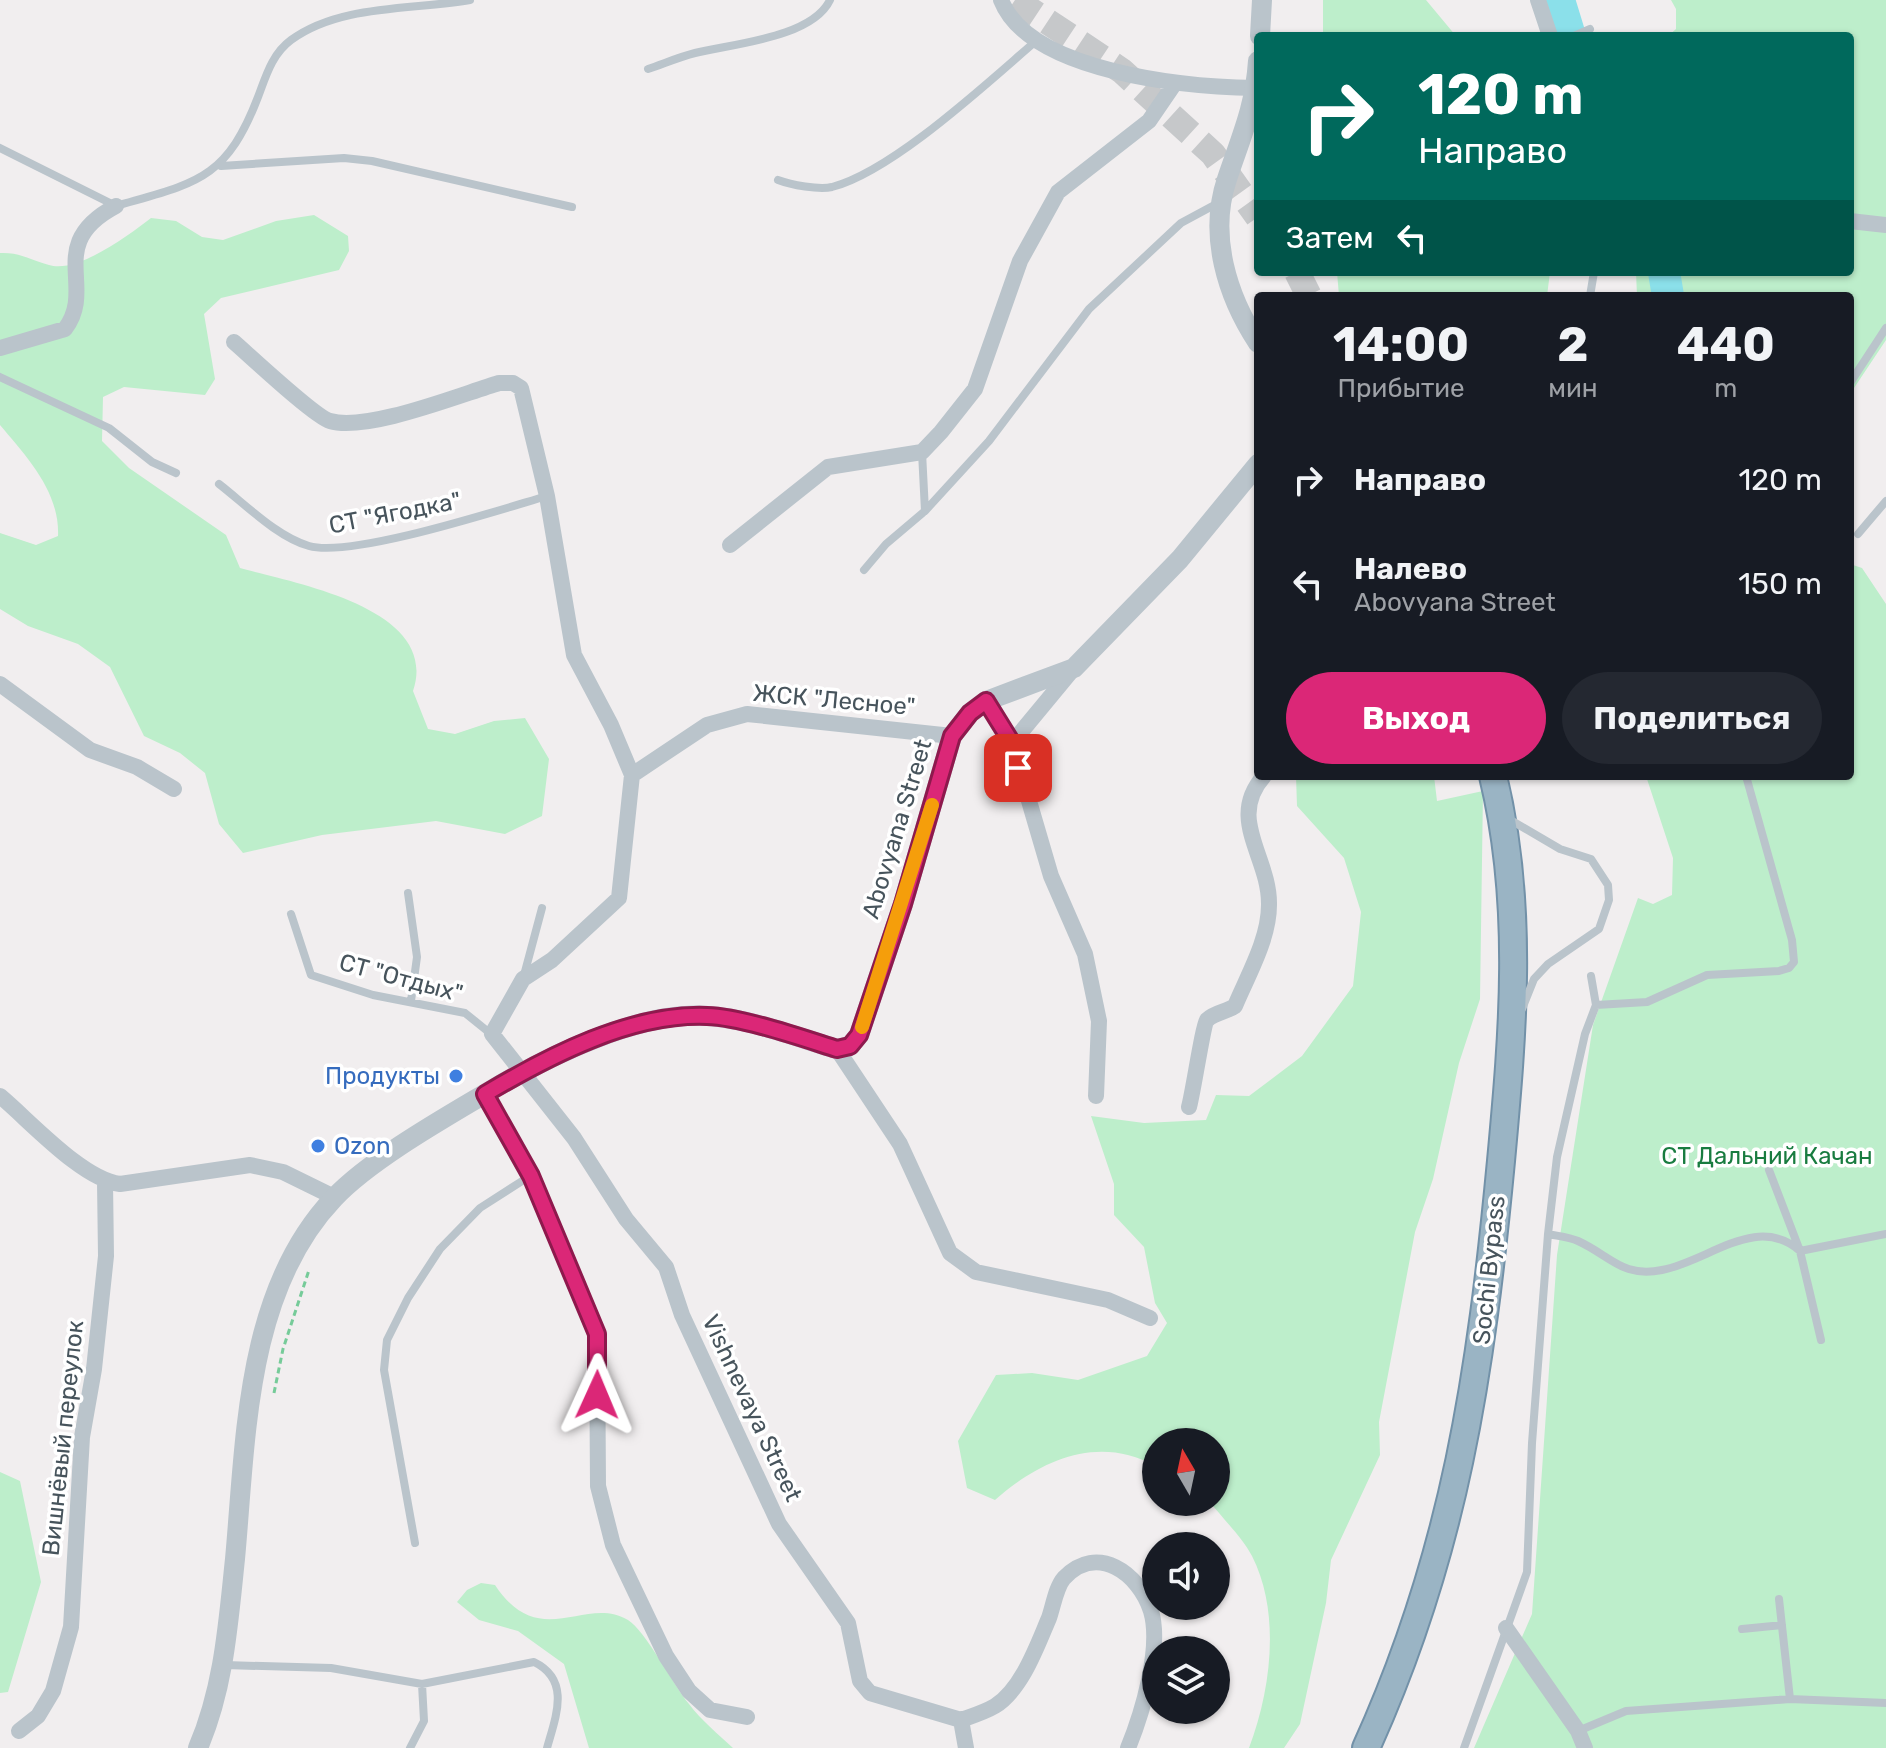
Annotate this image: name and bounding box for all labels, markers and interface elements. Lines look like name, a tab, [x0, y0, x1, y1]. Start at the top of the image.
text: 120 m	[1418, 62, 1584, 128]
icon: right	[1286, 64, 1390, 168]
text: Направо	[1418, 129, 1567, 172]
icon: left	[1390, 216, 1434, 260]
text: Затем	[1286, 220, 1374, 256]
text: 14:00	[1333, 316, 1469, 373]
text: 2	[1557, 316, 1588, 373]
text: 440	[1677, 316, 1775, 373]
text: Прибытие	[1338, 373, 1465, 404]
text: мин	[1548, 373, 1598, 404]
text: m	[1714, 373, 1737, 404]
icon: right	[1286, 458, 1330, 502]
text: Направо	[1354, 462, 1486, 498]
text: 120 m	[1738, 462, 1822, 498]
street label: СТ "Ягодка"	[327, 486, 463, 540]
text: Налево	[1354, 551, 1467, 587]
icon: left	[1286, 562, 1330, 606]
text: 150 m	[1738, 566, 1822, 602]
text: Abovyana Street	[1354, 587, 1556, 618]
button: Выход	[1286, 672, 1546, 764]
button: Поделиться	[1562, 672, 1822, 764]
street label: ЖСК "Лесное"	[752, 679, 916, 721]
pin	[984, 734, 1052, 802]
street label: Abovyana Street	[856, 736, 938, 922]
icon: arrive	[996, 746, 1040, 790]
street label: СТ "Отдых"	[336, 948, 466, 1008]
place label: Продукты	[325, 1062, 440, 1090]
marker: Продукты	[447, 1067, 465, 1085]
place label: Ozon	[334, 1132, 391, 1160]
marker: Ozon	[309, 1137, 327, 1155]
park label: СТ Дальний Качан	[1661, 1142, 1873, 1170]
street label: Sochi Bypass	[1467, 1194, 1511, 1346]
street label: Vishnevaya Street	[696, 1310, 808, 1506]
street label: Вишнёвый переулок	[37, 1319, 89, 1557]
position arrow	[555, 1353, 639, 1437]
north arrow	[1142, 1428, 1230, 1516]
map controls	[1142, 1428, 1230, 1724]
button: sound	[1142, 1532, 1230, 1620]
button: layers	[1142, 1636, 1230, 1724]

